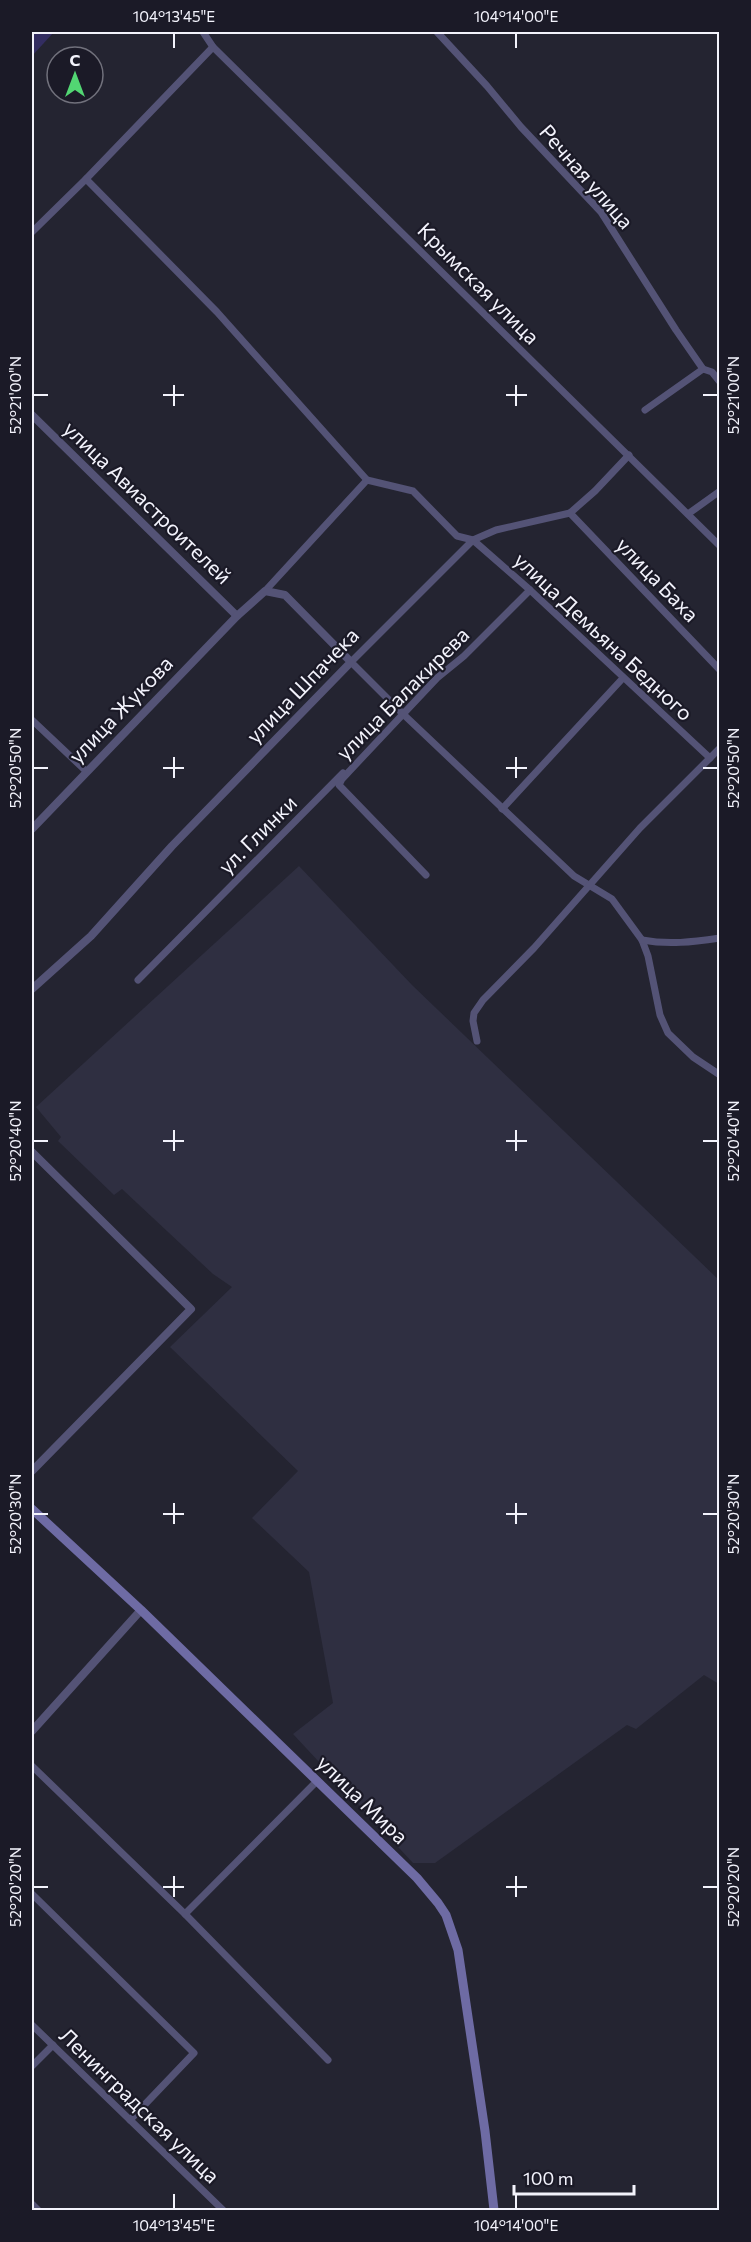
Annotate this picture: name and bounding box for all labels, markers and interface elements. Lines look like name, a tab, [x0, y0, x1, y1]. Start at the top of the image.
text: 104°13'45"E	[133, 7, 215, 25]
text: 104°14'00"E	[474, 7, 558, 25]
north arrow	[45, 45, 105, 105]
text: С	[70, 50, 81, 69]
street label: Речная улица	[535, 119, 639, 233]
street label: Крымская улица	[413, 217, 545, 349]
text: 52°21'00"N	[6, 356, 24, 434]
text: 52°21'00"N	[724, 356, 742, 434]
street label: улица Авиастроителей	[59, 415, 237, 588]
street label: улица Баха	[612, 532, 704, 626]
street label: улица Демьяна Бедного	[509, 547, 699, 725]
street label: улица Балакирева	[330, 621, 473, 764]
street label: улица Шпачека	[241, 622, 363, 748]
street label: улица Жукова	[63, 650, 177, 768]
text: 52°20'50"N	[6, 728, 24, 808]
text: 52°20'50"N	[724, 728, 742, 808]
street label: ул. Глинки	[213, 790, 301, 878]
text: 52°20'40"N	[6, 1101, 24, 1181]
text: 52°20'40"N	[724, 1101, 742, 1181]
text: 52°20'30"N	[6, 1474, 24, 1554]
text: 52°20'30"N	[724, 1474, 742, 1554]
street label: улица Мира	[312, 1749, 414, 1848]
text: 52°20'20"N	[6, 1847, 24, 1927]
text: 52°20'20"N	[724, 1847, 742, 1927]
street label: Ленинградская улица	[55, 2022, 225, 2188]
scale bar	[514, 2158, 634, 2196]
text: 100 m	[523, 2167, 573, 2189]
text: 104°13'45"E	[133, 2216, 215, 2234]
text: 104°14'00"E	[474, 2216, 558, 2234]

